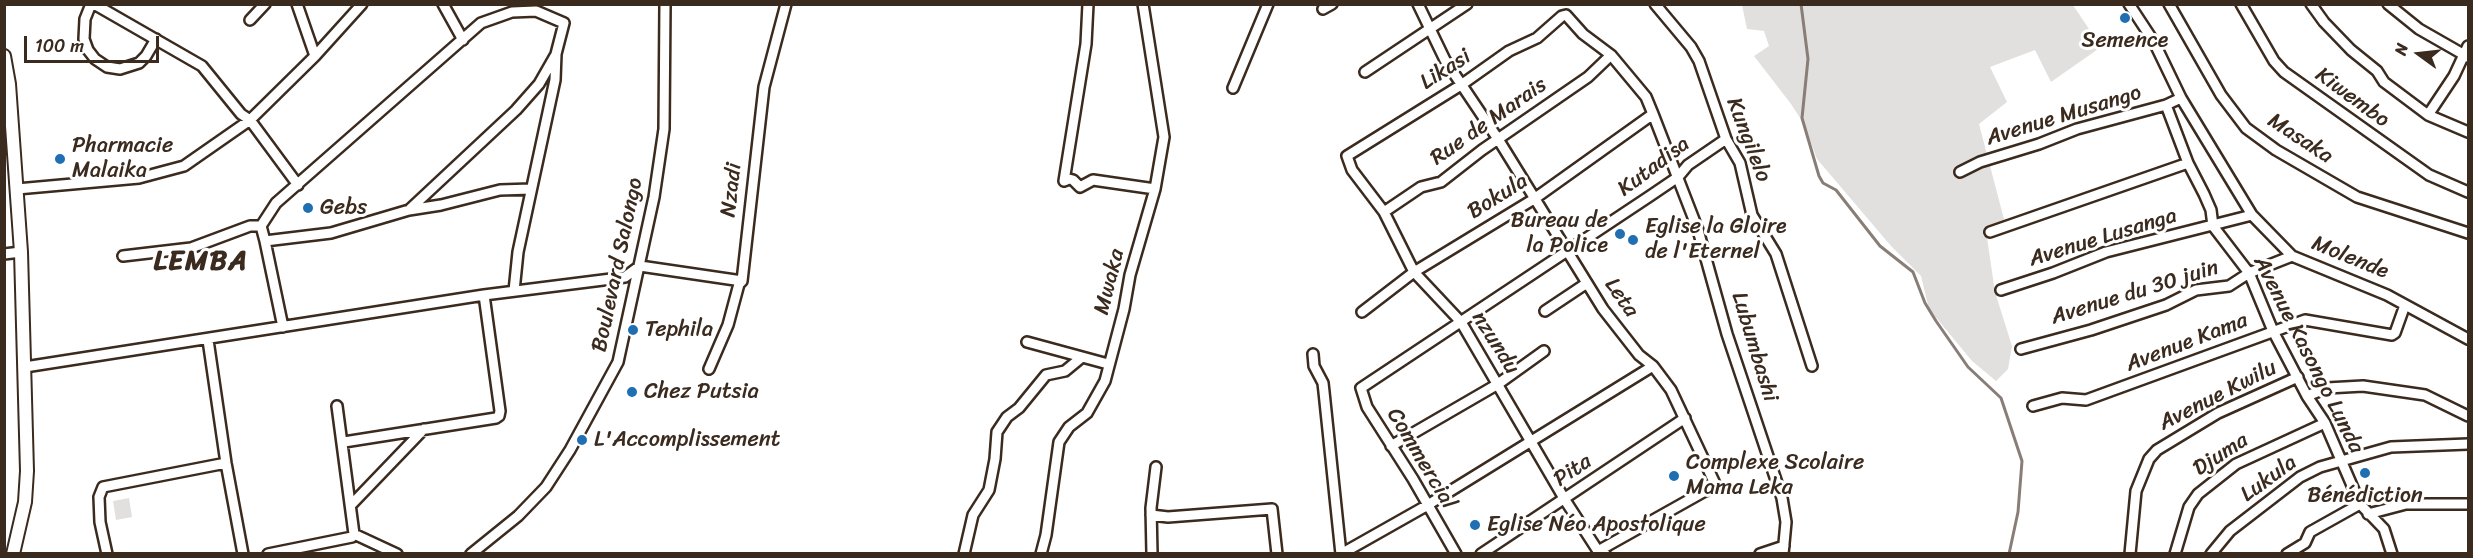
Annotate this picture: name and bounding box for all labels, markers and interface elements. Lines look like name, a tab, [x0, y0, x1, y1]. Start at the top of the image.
marker: Semence	[2118, 11, 2132, 25]
scale bar	[27, 24, 162, 62]
north arrow	[2389, 24, 2449, 84]
place label: Semence	[2082, 28, 2168, 54]
text: 100 m	[35, 30, 84, 62]
text: N	[2386, 40, 2417, 58]
street label: Likasi	[1416, 44, 1476, 96]
street label: Kiwembo	[2310, 62, 2394, 134]
street label: Rue de Marais	[1426, 72, 1552, 172]
street label: Avenue Musango	[1983, 80, 2145, 152]
street label: Kungilelo	[1720, 94, 1776, 186]
street label: Masaka	[2262, 108, 2338, 170]
street label: Kutadisa	[1613, 131, 1695, 203]
place label: Pharmacie Malaika	[72, 133, 173, 184]
marker: Pharmacie Malaika	[53, 152, 67, 166]
street label: Nzadi	[716, 161, 748, 219]
street label: Bokula	[1463, 168, 1533, 226]
street label: Boulevard Salongo	[587, 175, 649, 355]
place label: Gebs	[320, 195, 367, 221]
marker: Gebs	[301, 201, 315, 215]
street label: Avenue Lusanga	[2026, 203, 2180, 273]
place label: Bureau de la Police	[1511, 208, 1608, 260]
place label: Eglise la Gloire de l'Eternel	[1645, 214, 1787, 266]
marker: Bureau de la Police	[1613, 227, 1627, 241]
street label: Molende	[2308, 231, 2392, 285]
marker: Eglise la Gloire de l'Eternel	[1626, 233, 1640, 247]
district label: LEMBA	[153, 245, 249, 279]
street label: Mwaka	[1089, 246, 1131, 318]
street label: Avenue Kasongo Lunda	[2247, 252, 2369, 458]
street label: Avenue du 30 juin	[2048, 255, 2222, 331]
street label: Leta	[1598, 273, 1644, 323]
street label: Lubumbashi	[1725, 289, 1783, 405]
street label: nzundu	[1465, 307, 1525, 379]
street label: Avenue Kama	[2122, 308, 2252, 378]
place label: Tephila	[645, 317, 713, 343]
marker: Tephila	[626, 323, 640, 337]
street label: Avenue Kwilu	[2155, 355, 2281, 437]
place label: Chez Putsia	[644, 379, 759, 405]
marker: Chez Putsia	[625, 385, 639, 399]
street label: Commercial	[1380, 404, 1462, 514]
place label: L'Accomplissement	[594, 427, 780, 453]
street label: Djuma	[2189, 428, 2253, 482]
marker: L'Accomplissement	[575, 433, 589, 447]
street label: Pita	[1549, 449, 1597, 493]
place label: Complexe Scolaire Mama Leka	[1686, 450, 1864, 502]
street label: Lukula	[2236, 450, 2302, 508]
marker: Bénédiction	[2358, 466, 2372, 480]
marker: Complexe Scolaire Mama Leka	[1667, 469, 1681, 483]
place label: Bénédiction	[2307, 483, 2423, 509]
place label: Eglise Néo Apostolique	[1487, 512, 1706, 538]
marker: Eglise Néo Apostolique	[1468, 518, 1482, 532]

